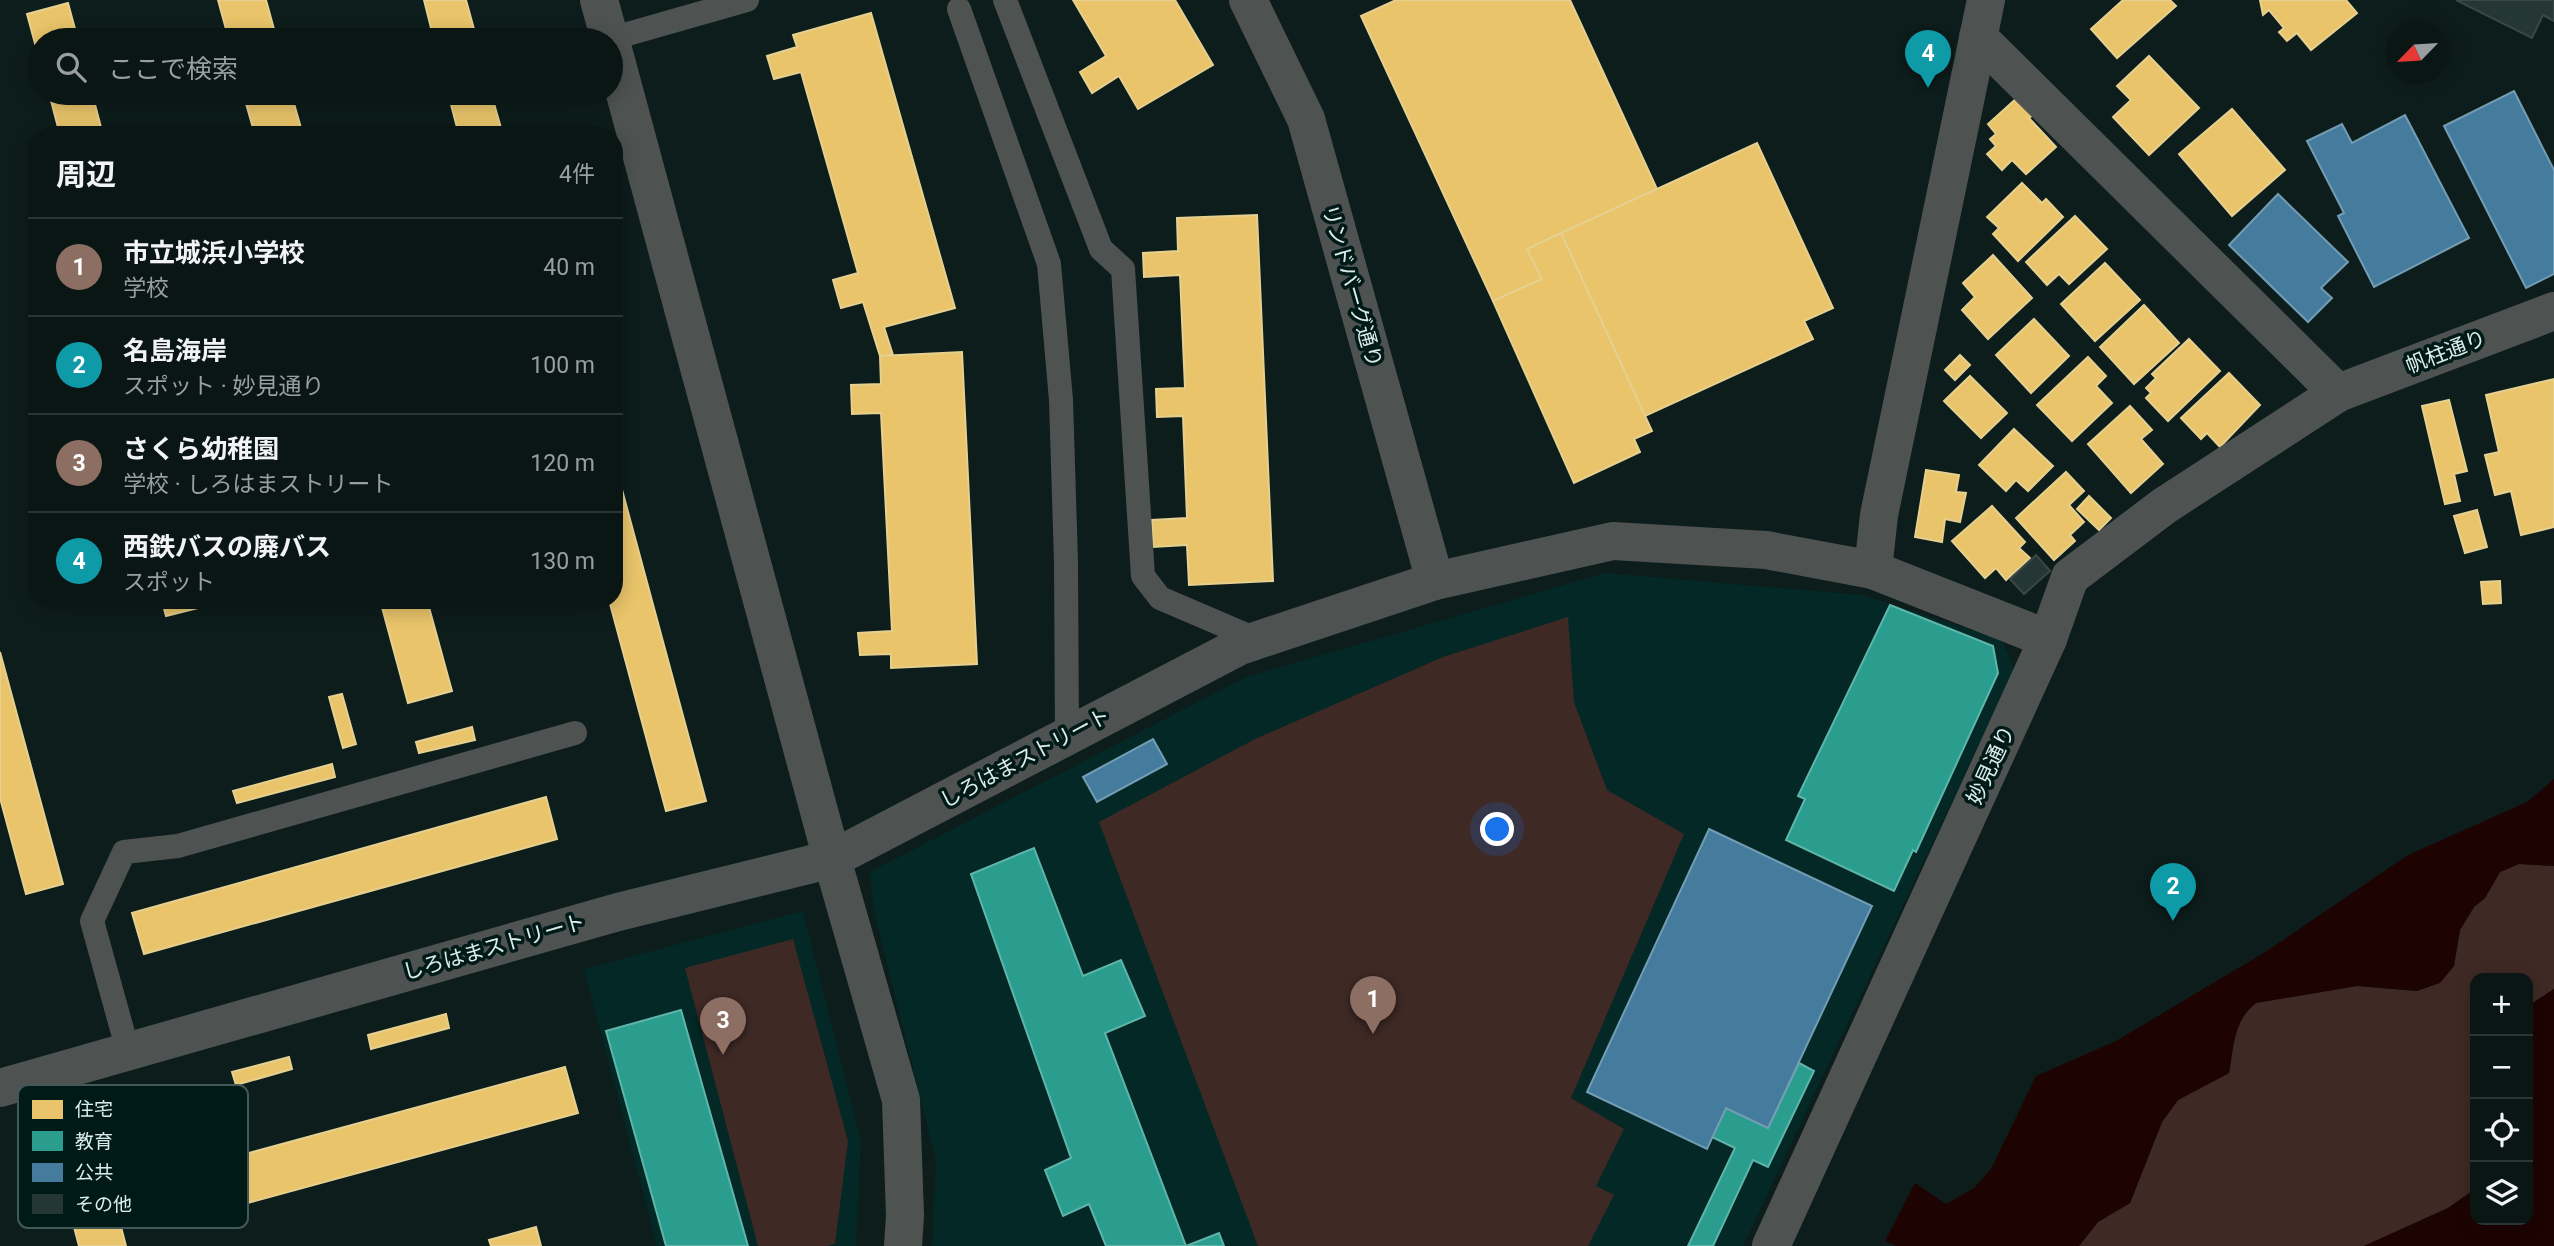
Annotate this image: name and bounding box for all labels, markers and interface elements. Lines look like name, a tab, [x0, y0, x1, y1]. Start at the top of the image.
north arrow	[2386, 21, 2449, 84]
search box	[28, 28, 623, 105]
pin: 4	[1905, 30, 1951, 88]
icon: search	[52, 48, 90, 86]
text: ここで検索	[108, 54, 238, 84]
text: 周辺	[56, 157, 116, 192]
text: 4件	[559, 161, 595, 188]
street label: リンドバーグ通り	[1317, 202, 1387, 370]
text: 市立城浜小学校	[123, 238, 305, 268]
text: 1	[72, 254, 86, 281]
text: 40 m	[543, 254, 595, 281]
text: 学校	[123, 275, 169, 302]
street label: 帆柱通り	[2402, 326, 2490, 378]
text: 名島海岸	[123, 336, 227, 366]
text: 2	[72, 352, 86, 379]
text: 100 m	[530, 352, 595, 379]
text: スポット · 妙見通り	[123, 373, 324, 400]
text: さくら幼稚園	[123, 434, 279, 464]
text: 3	[72, 450, 86, 477]
text: 120 m	[530, 450, 595, 477]
text: 学校 · しろはまストリート	[123, 471, 393, 498]
text: 西鉄バスの廃バス	[123, 532, 331, 562]
text: 4	[72, 548, 86, 575]
text: 130 m	[530, 548, 595, 575]
text: スポット	[123, 569, 215, 596]
street label: しろはまストリート	[936, 703, 1114, 813]
street label: 妙見通り	[1962, 722, 2020, 808]
your location	[1480, 812, 1514, 846]
pin: 2	[2150, 863, 2196, 921]
street label: しろはまストリート	[400, 909, 588, 985]
map controls	[2470, 973, 2533, 1225]
button: +	[2470, 973, 2533, 1036]
pin: 1	[1350, 976, 1396, 1034]
pin: 3	[700, 997, 746, 1055]
button: −	[2470, 1036, 2533, 1099]
legend	[18, 1085, 248, 1228]
text: 住宅	[75, 1098, 113, 1121]
button: locate	[2470, 1099, 2533, 1162]
text: 教育	[75, 1130, 113, 1153]
text: 公共	[75, 1161, 113, 1184]
button: layers	[2470, 1162, 2533, 1225]
text: その他	[75, 1193, 132, 1216]

